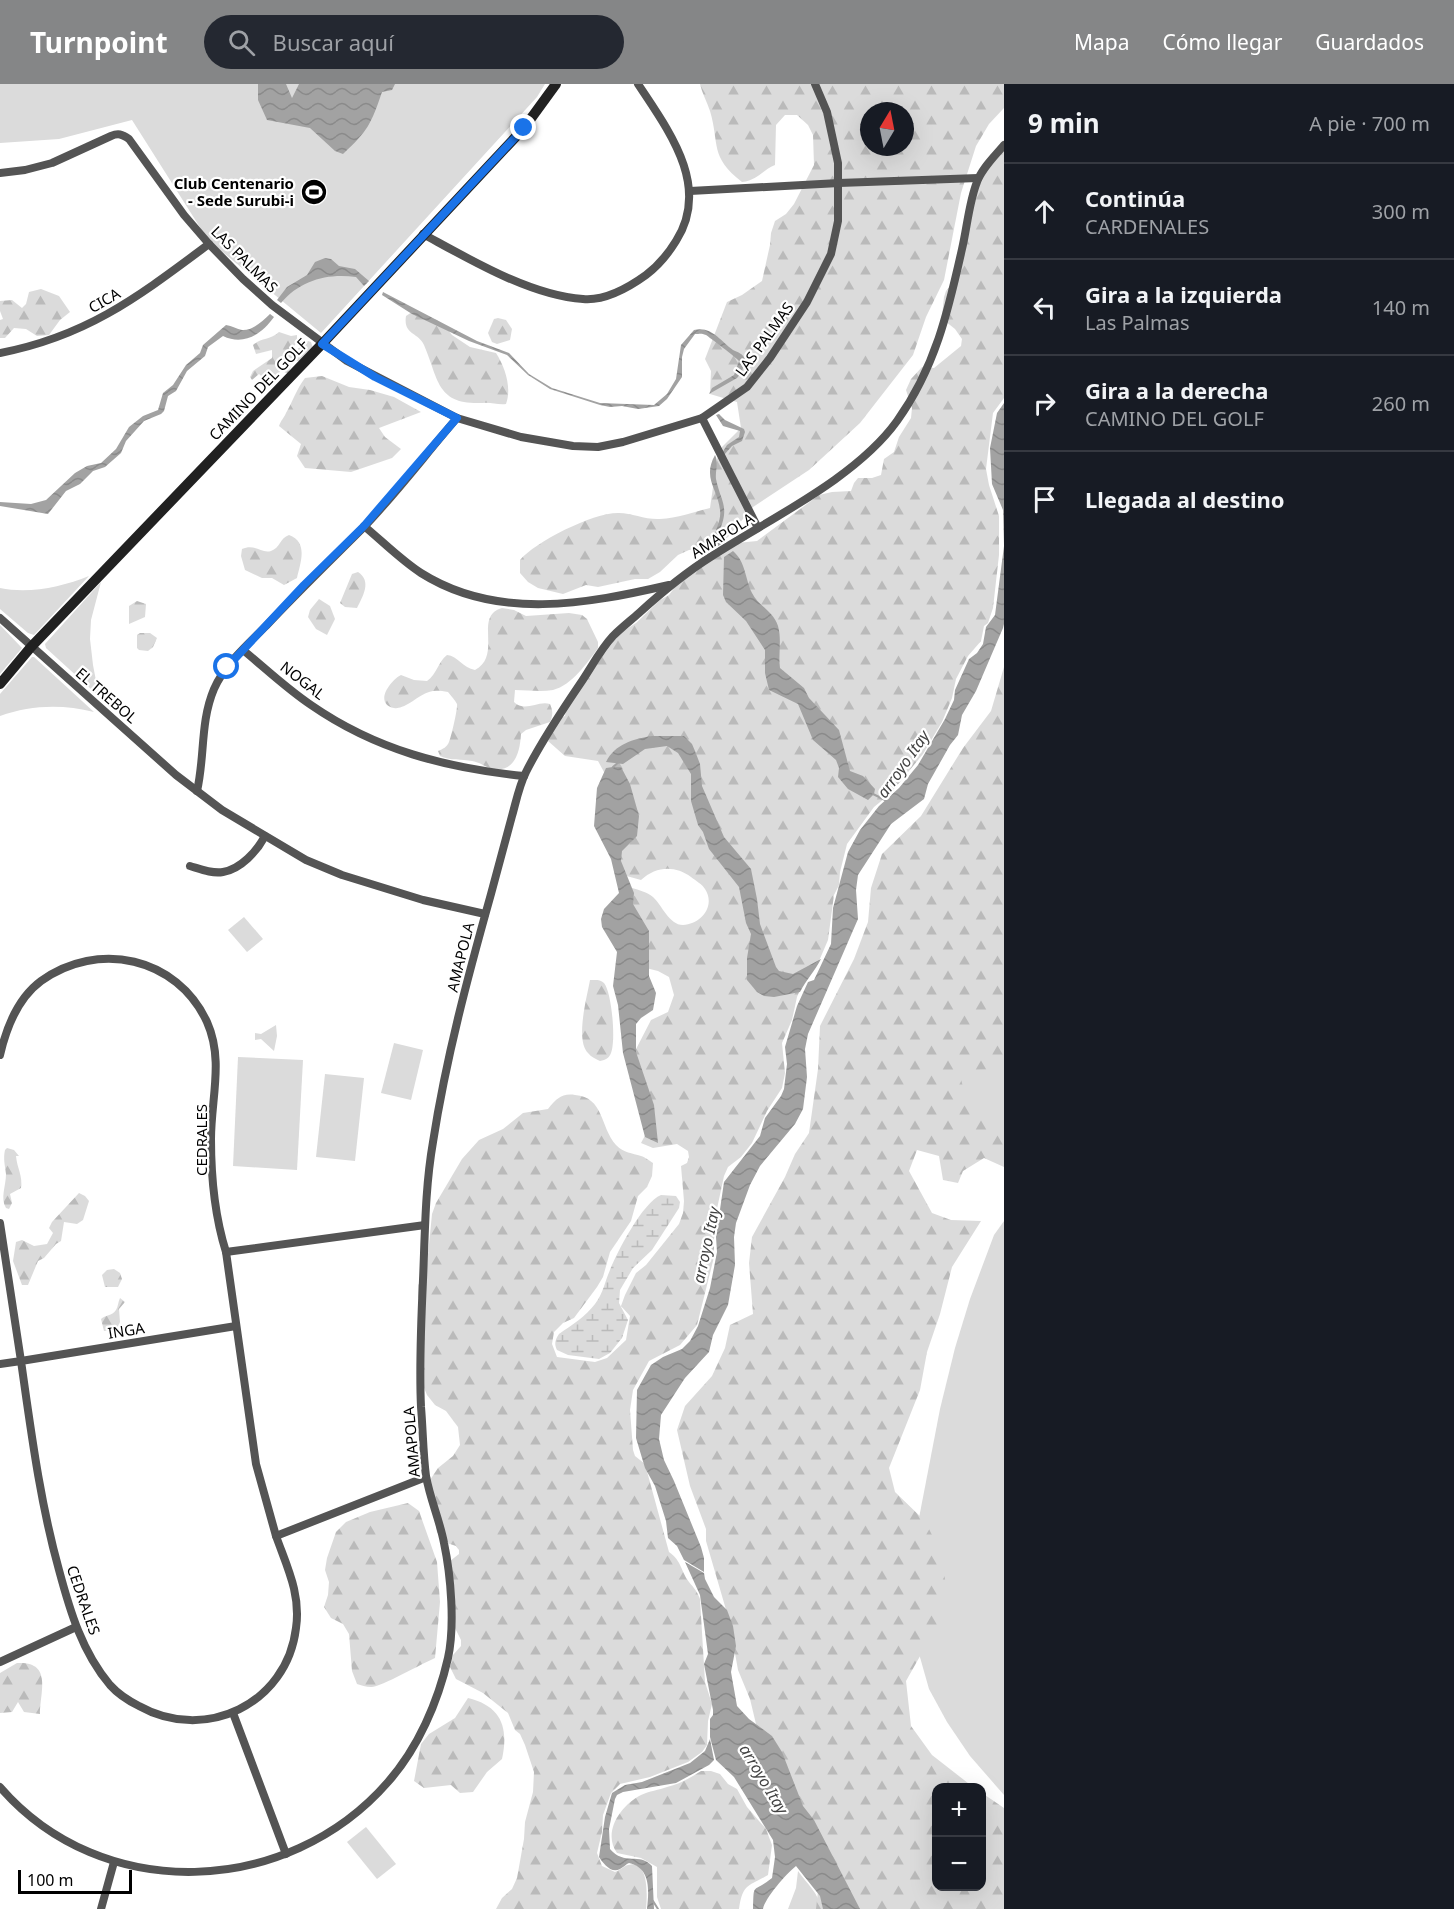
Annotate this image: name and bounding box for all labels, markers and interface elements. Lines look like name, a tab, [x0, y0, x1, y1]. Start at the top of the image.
search box	[204, 15, 624, 69]
text: Turnpoint	[30, 23, 168, 61]
icon: search	[225, 26, 258, 59]
text: Buscar aquí	[273, 27, 394, 57]
text: Mapa	[1074, 28, 1129, 56]
text: Cómo llegar	[1162, 28, 1282, 56]
text: Guardados	[1315, 28, 1424, 56]
north arrow	[860, 102, 914, 156]
text: 9 min	[1028, 105, 1100, 141]
text: A pie · 700 m	[1309, 110, 1430, 137]
route end	[510, 114, 536, 140]
place label: Club Centenario - Sede Surubi-i	[174, 173, 294, 210]
sports icon: Club Centenario - Sede Surubi-i	[299, 177, 329, 207]
text: Continúa	[1085, 183, 1185, 213]
icon: ahead	[1028, 195, 1061, 228]
text: 300 m	[1372, 198, 1430, 225]
text: CARDENALES	[1085, 213, 1209, 240]
street label: LAS PALMAS	[207, 221, 283, 297]
text: Gira a la izquierda	[1085, 279, 1282, 309]
street label: CICA	[84, 283, 124, 317]
icon: left	[1028, 291, 1061, 324]
text: 140 m	[1372, 294, 1430, 321]
street label: LAS PALMAS	[730, 298, 798, 380]
text: Las Palmas	[1085, 309, 1189, 336]
street label: CAMINO DEL GOLF	[204, 334, 312, 444]
text: Gira a la derecha	[1085, 375, 1269, 405]
icon: right	[1028, 387, 1061, 420]
text: 260 m	[1372, 390, 1430, 417]
text: CAMINO DEL GOLF	[1085, 405, 1264, 432]
icon: arrive	[1028, 483, 1061, 516]
text: Llegada al destino	[1085, 484, 1285, 514]
street label: AMAPOLA	[687, 507, 758, 562]
route start	[213, 653, 239, 679]
street label: NOGAL	[277, 656, 330, 704]
street label: EL TREBOL	[72, 663, 142, 727]
water label: arroyo Itay	[872, 725, 935, 802]
street label: AMAPOLA	[442, 920, 478, 994]
street label: CEDRALES	[191, 1104, 211, 1176]
water label: arroyo Itay	[687, 1203, 725, 1285]
street label: INGA	[106, 1317, 146, 1343]
street label: AMAPOLA	[398, 1405, 424, 1478]
street label: CEDRALES	[63, 1563, 105, 1637]
water label: arroyo Itay	[735, 1740, 794, 1819]
map controls	[932, 1783, 986, 1891]
button: +	[932, 1783, 986, 1837]
button: −	[932, 1837, 986, 1891]
scale bar	[18, 1867, 132, 1894]
text: 100 m	[27, 1869, 74, 1891]

